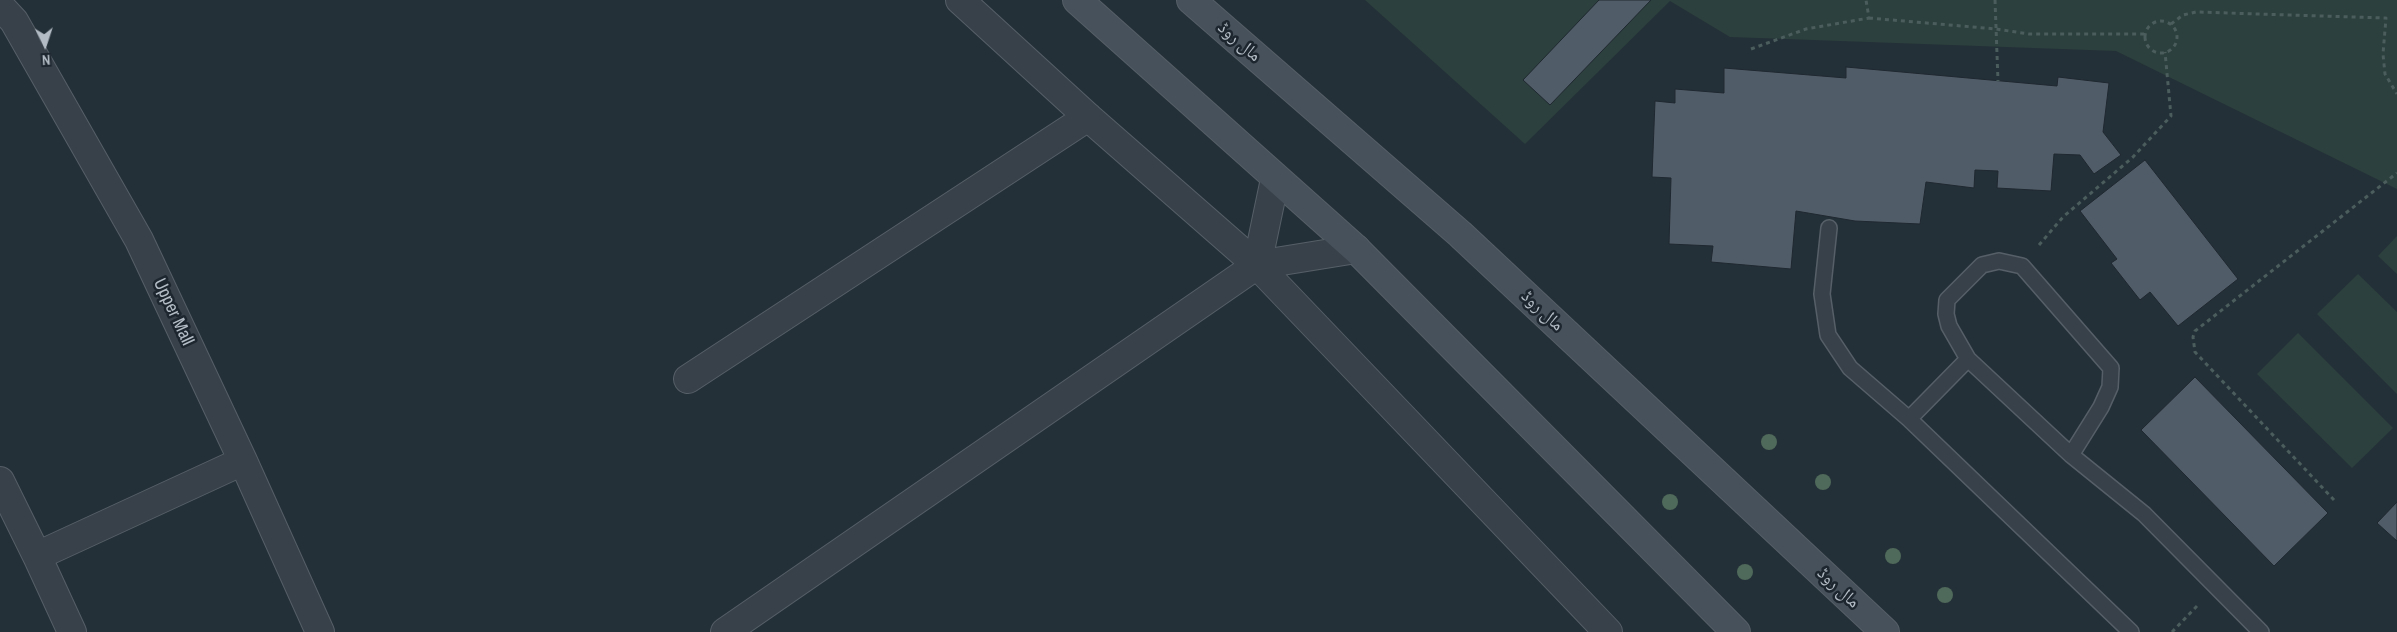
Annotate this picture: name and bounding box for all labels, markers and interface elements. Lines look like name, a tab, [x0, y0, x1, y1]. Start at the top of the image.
street label: مال روڈ	[1213, 17, 1265, 67]
north arrow	[20, 20, 70, 70]
text: N	[41, 51, 51, 69]
street label: Upper Mall	[148, 275, 198, 349]
street label: مال روڈ	[1516, 286, 1568, 336]
street label: مال روڈ	[1812, 563, 1864, 613]

